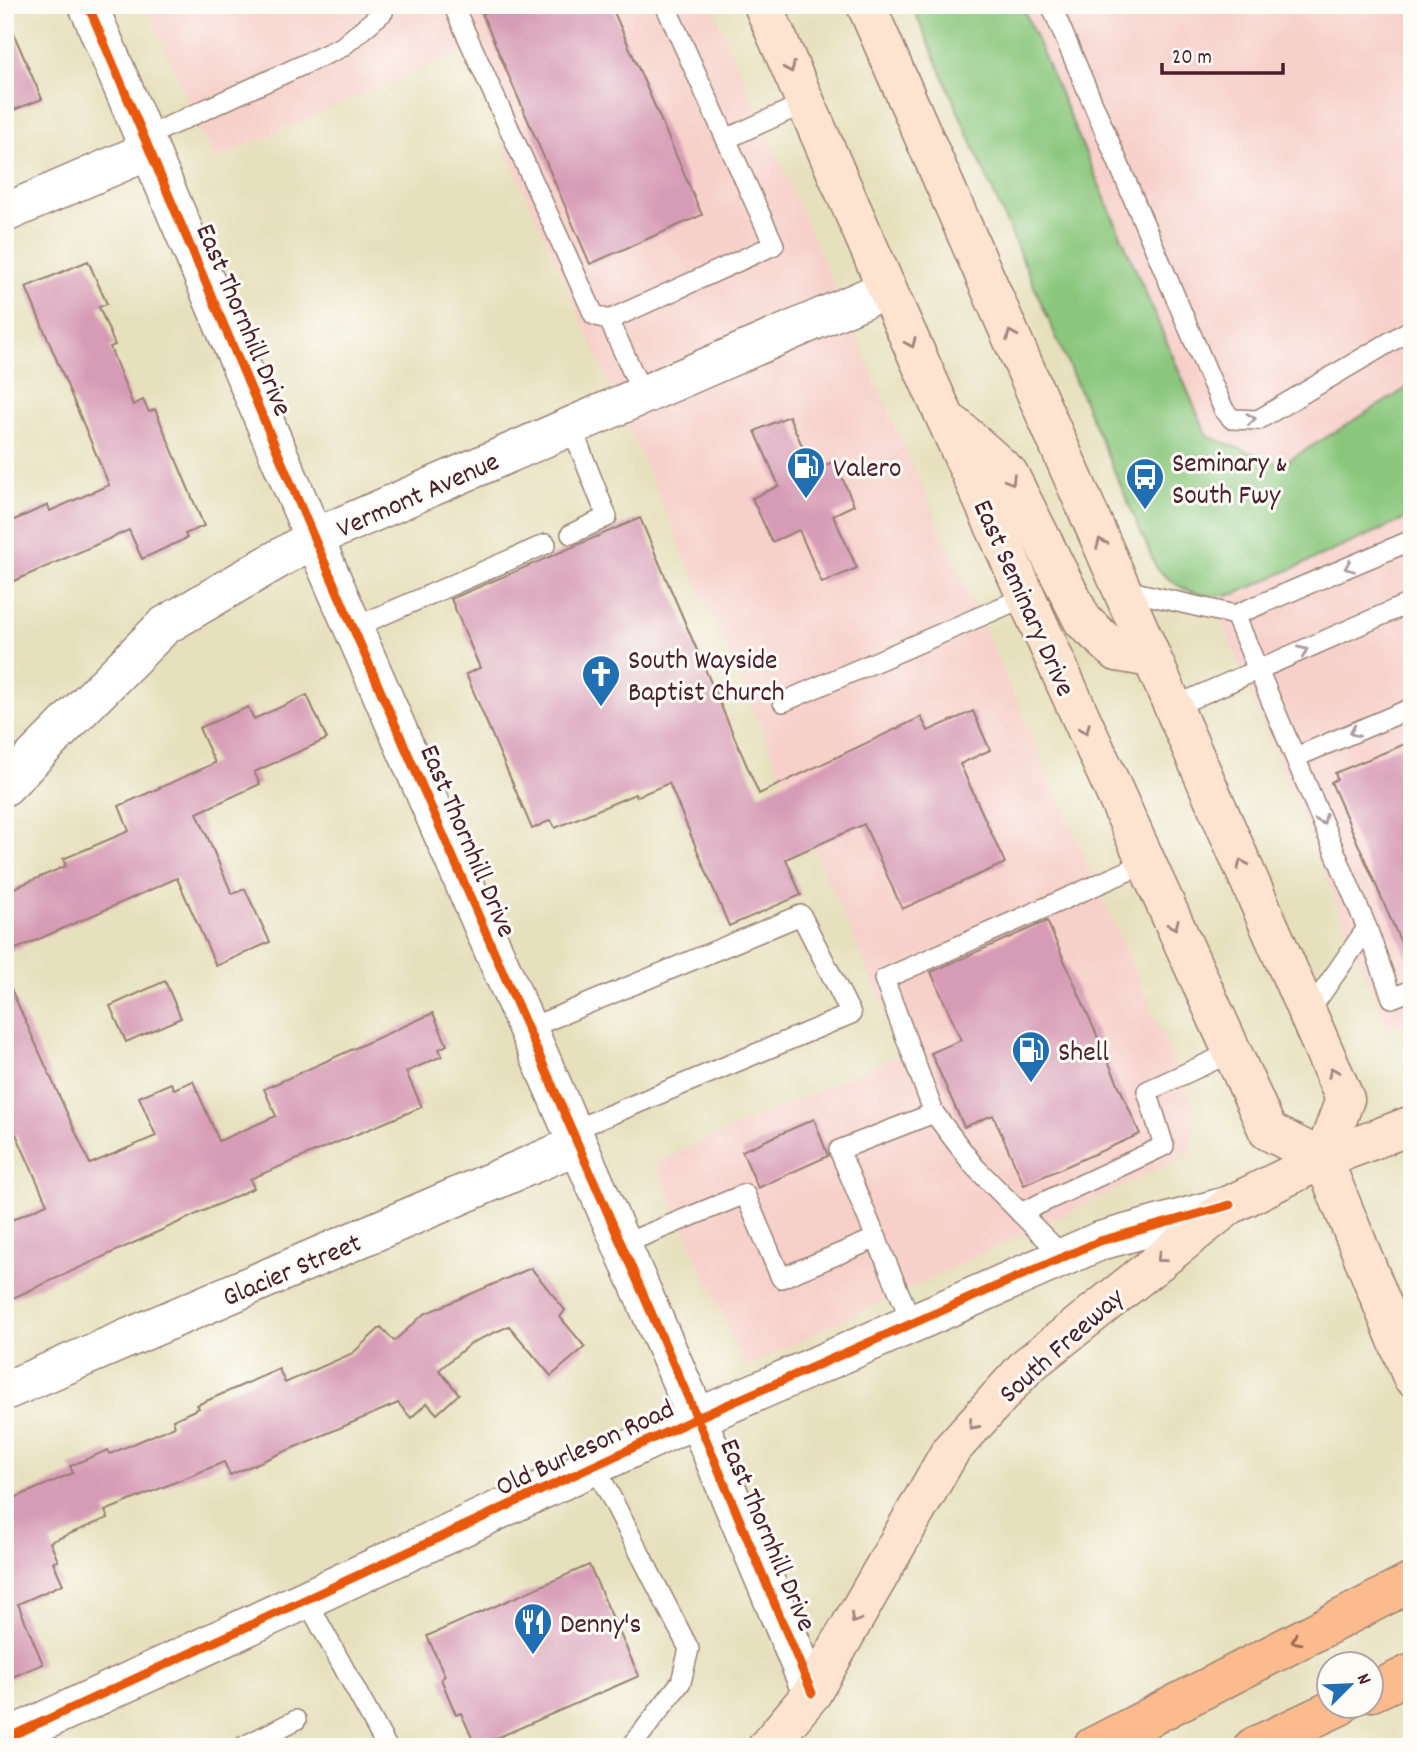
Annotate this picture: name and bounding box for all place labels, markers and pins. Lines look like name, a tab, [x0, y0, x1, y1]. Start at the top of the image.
fuel station icon: Valero	[785, 445, 827, 500]
place label: Seminary & South Fwy	[1172, 446, 1288, 518]
place label: Valero	[833, 451, 901, 491]
bus stop icon: Seminary & South Fwy	[1124, 456, 1166, 511]
place label: South Wayside Baptist Church	[628, 643, 785, 715]
church icon: South Wayside Baptist Church	[580, 653, 622, 708]
fuel station icon: Shell	[1010, 1029, 1052, 1084]
place label: Shell	[1058, 1035, 1109, 1075]
restaurant icon: Denny's	[512, 1601, 554, 1656]
place label: Denny's	[560, 1607, 641, 1647]

